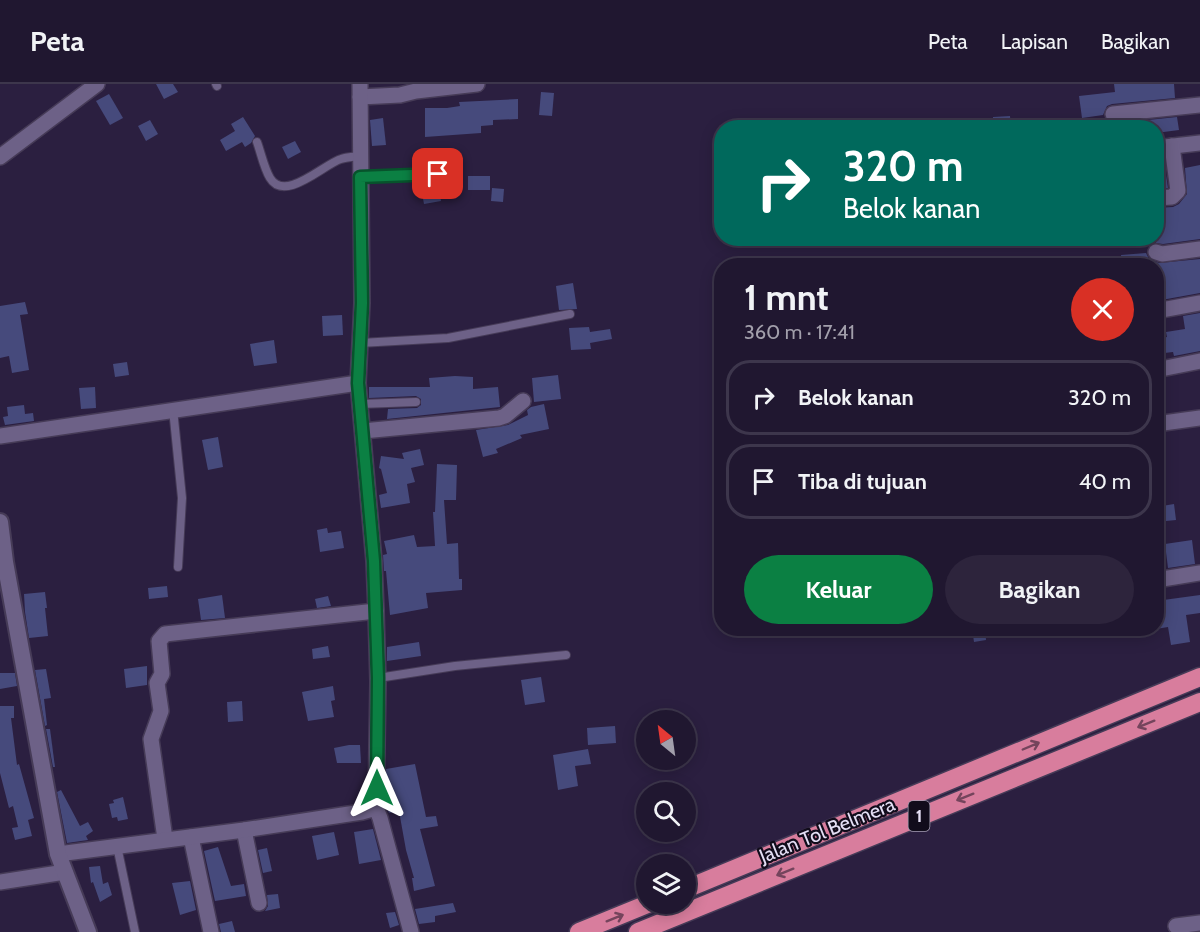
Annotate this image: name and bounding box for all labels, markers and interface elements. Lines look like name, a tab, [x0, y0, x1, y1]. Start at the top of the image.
text: Peta	[30, 24, 84, 58]
text: Peta	[928, 29, 968, 54]
text: Lapisan	[1001, 29, 1068, 54]
text: Bagikan	[1101, 29, 1170, 54]
text: 320 m	[843, 140, 963, 192]
icon: right	[744, 144, 822, 222]
pin	[412, 148, 463, 199]
icon: arrive	[421, 157, 454, 190]
text: Belok kanan	[843, 192, 980, 225]
text: 1 mnt	[744, 275, 829, 319]
button: close	[1071, 278, 1134, 341]
text: 360 m · 17:41	[744, 320, 855, 344]
icon: right	[747, 381, 780, 414]
text: Belok kanan	[798, 384, 914, 411]
text: 320 m	[1068, 384, 1131, 411]
icon: arrive	[747, 465, 780, 498]
text: Tiba di tujuan	[798, 468, 927, 495]
text: 40 m	[1079, 468, 1131, 495]
button: Keluar	[744, 555, 933, 624]
button: Bagikan	[945, 555, 1134, 624]
north arrow	[636, 710, 696, 770]
map controls	[636, 710, 696, 914]
one-way arrow	[1137, 719, 1156, 730]
one-way arrow	[1021, 740, 1039, 752]
position arrow	[345, 756, 409, 820]
button: search	[636, 782, 696, 842]
street label: Jalan Tol Belmera	[755, 792, 899, 869]
one-way arrow	[957, 792, 975, 803]
road number: 1	[908, 801, 930, 831]
button: layers	[636, 854, 696, 914]
one-way arrow	[776, 867, 795, 878]
one-way arrow	[605, 911, 624, 922]

